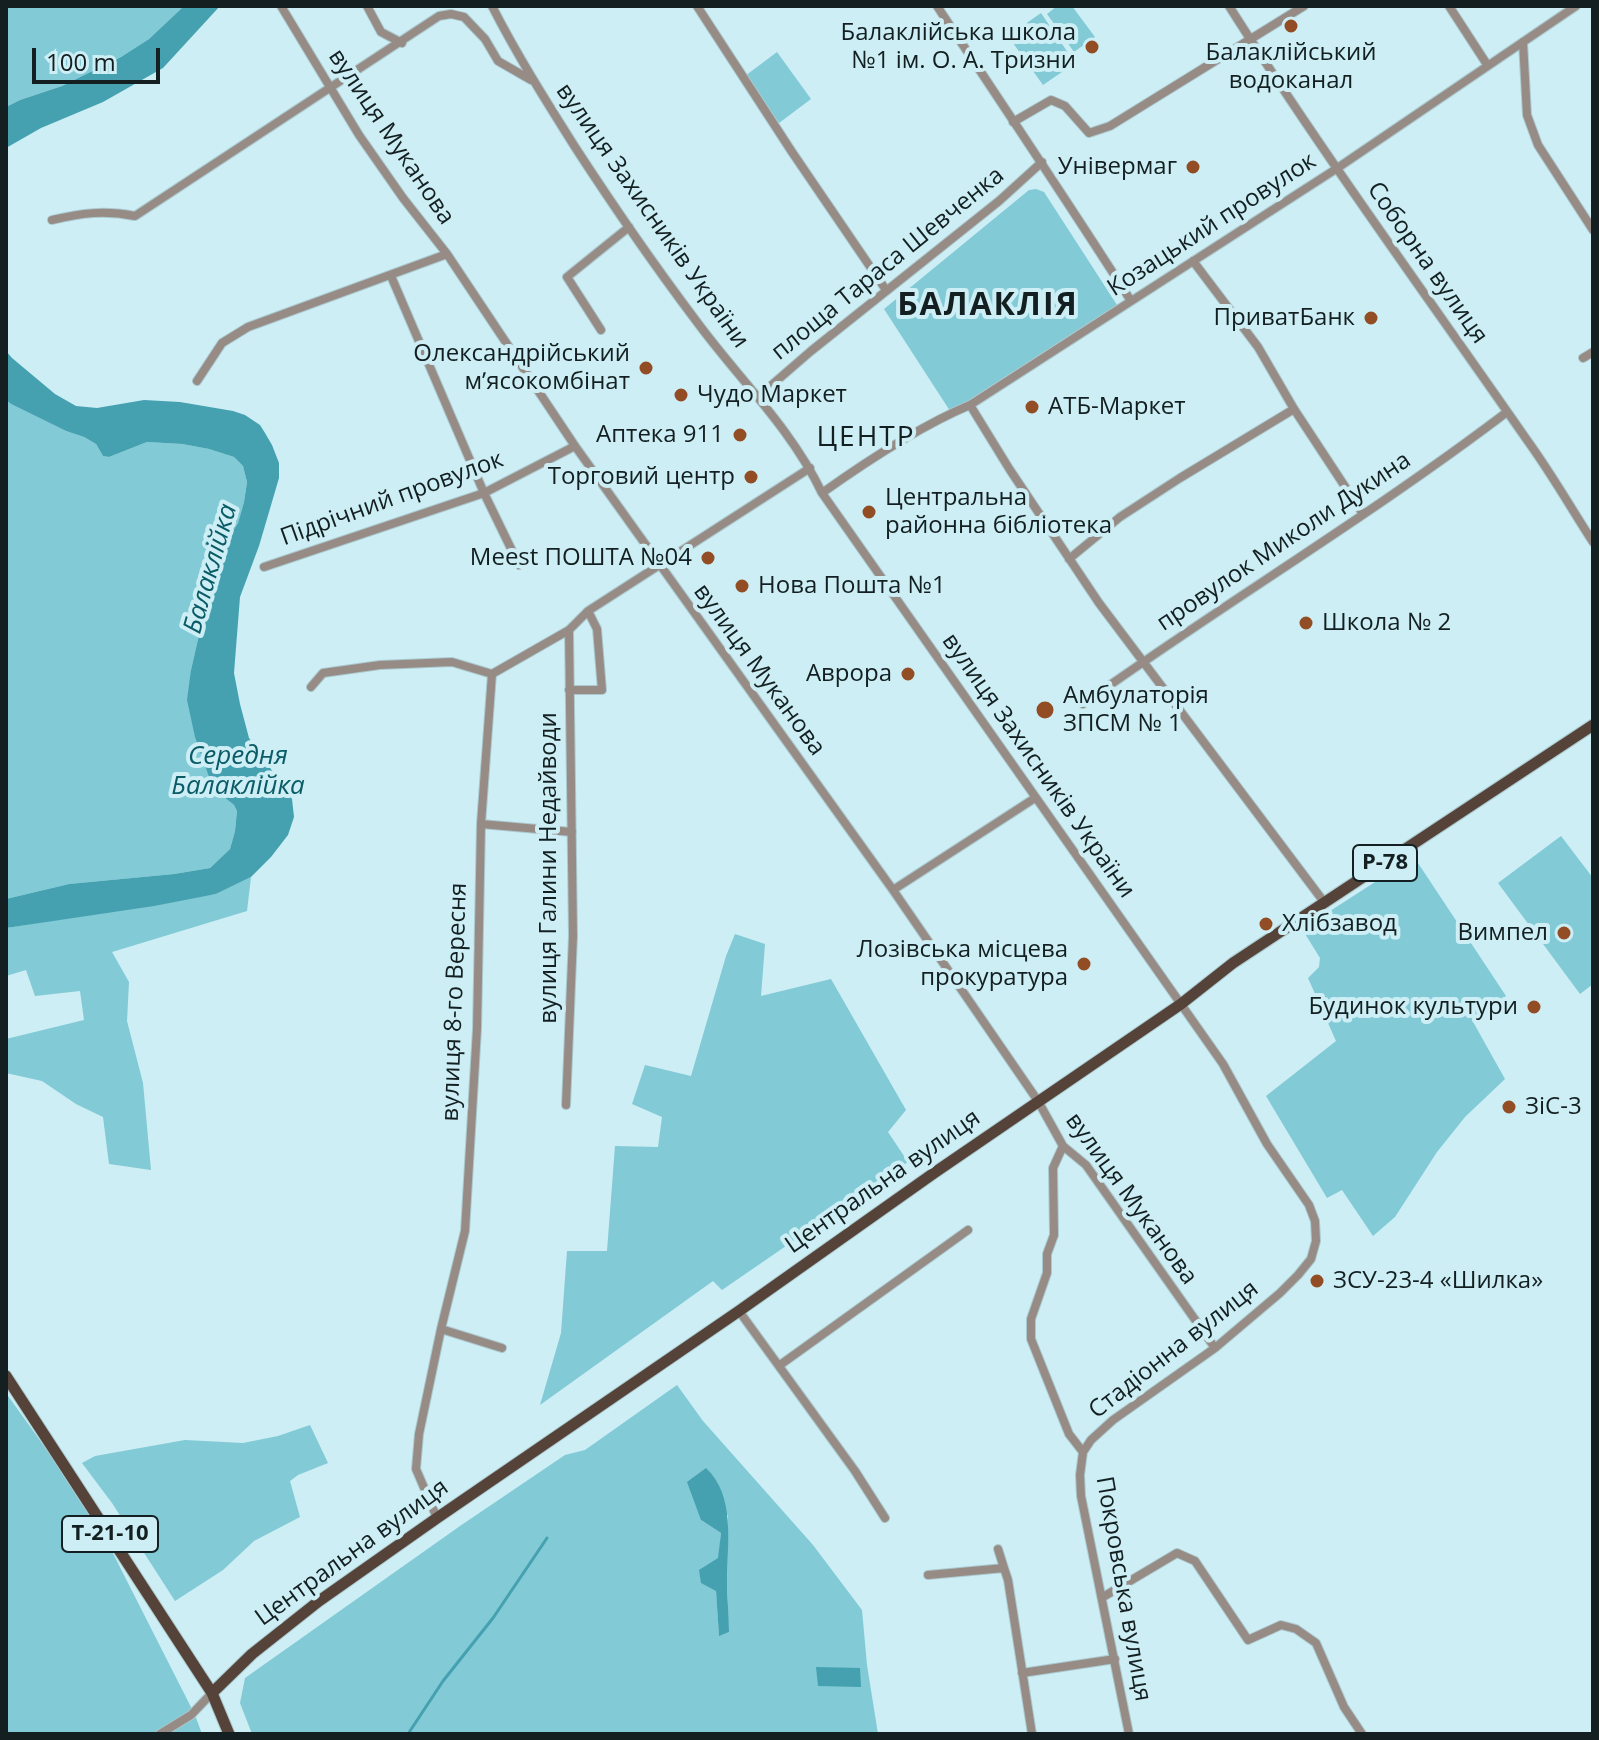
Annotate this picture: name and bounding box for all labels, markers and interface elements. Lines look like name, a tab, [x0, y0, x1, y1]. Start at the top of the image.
marker: Балаклійський водоканал	[1282, 17, 1300, 35]
place label: Балаклійська школа №1 ім. О. А. Тризни	[841, 19, 1076, 75]
scale bar	[36, 32, 164, 82]
marker: Балаклійська школа №1 ім. О. А. Тризни	[1083, 38, 1101, 56]
place label: Балаклійський водоканал	[1205, 39, 1377, 95]
street label: вулиця Муканова	[322, 44, 460, 230]
text: 100 m	[46, 45, 116, 78]
street label: вулиця Захисників України	[549, 78, 755, 354]
street label: Козацький провулок	[1102, 147, 1322, 303]
place label: Універмаг	[1058, 153, 1177, 181]
marker: Універмаг	[1184, 158, 1202, 176]
street label: площа Тараса Шевченка	[766, 161, 1010, 367]
street label: Соборна вулиця	[1360, 177, 1494, 349]
district label: БАЛАКЛІЯ	[897, 287, 1079, 325]
place label: ПриватБанк	[1214, 304, 1355, 332]
marker: ПриватБанк	[1362, 309, 1380, 327]
place label: Олександрійський мʼясокомбінат	[413, 340, 630, 396]
marker: Олександрійський мʼясокомбінат	[637, 359, 655, 377]
place label: Чудо Маркет	[697, 381, 847, 409]
marker: Чудо Маркет	[672, 386, 690, 404]
place label: АТБ-Маркет	[1048, 393, 1186, 421]
marker: АТБ-Маркет	[1023, 398, 1041, 416]
place label: Аптека 911	[596, 421, 724, 449]
district label: ЦЕНТР	[816, 421, 916, 455]
marker: Аптека 911	[731, 426, 749, 444]
street label: Підрічний провулок	[277, 445, 507, 553]
street label: провулок Миколи Дукина	[1152, 446, 1416, 638]
place label: Торговий центр	[548, 463, 735, 491]
marker: Торговий центр	[742, 468, 760, 486]
place label: Центральна районна бібліотека	[885, 484, 1112, 540]
water label: Балаклійка	[178, 501, 244, 637]
marker: Центральна районна бібліотека	[860, 503, 878, 521]
place label: Meest ПОШТА №04	[470, 544, 692, 572]
marker: Meest ПОШТА №04	[699, 549, 717, 567]
place label: Нова Пошта №1	[758, 572, 946, 600]
marker: Нова Пошта №1	[733, 577, 751, 595]
street label: вулиця Муканова	[687, 578, 831, 762]
place label: Школа № 2	[1322, 609, 1451, 637]
marker: Школа № 2	[1297, 614, 1315, 632]
street label: вулиця Захисників України	[935, 628, 1141, 904]
place label: Аврора	[806, 660, 892, 688]
marker: Аврора	[899, 665, 917, 683]
place label: Амбулаторія ЗПСМ № 1	[1063, 682, 1209, 738]
marker: Амбулаторія ЗПСМ № 1	[1034, 699, 1056, 721]
street label: вулиця Галини Недайводи	[535, 712, 563, 1024]
water label: Середня Балаклійка	[171, 741, 305, 802]
road number: Р-78	[1353, 845, 1417, 881]
street label: вулиця 8-го Вересня	[436, 882, 474, 1122]
place label: Хлібзавод	[1282, 910, 1397, 938]
marker: Хлібзавод	[1257, 915, 1275, 933]
place label: Вимпел	[1458, 919, 1548, 947]
marker: Вимпел	[1555, 924, 1573, 942]
place label: Лозівська місцева прокуратура	[857, 936, 1068, 992]
marker: Лозівська місцева прокуратура	[1075, 955, 1093, 973]
place label: Будинок культури	[1308, 993, 1518, 1021]
marker: Будинок культури	[1525, 998, 1543, 1016]
place label: ЗіС-3	[1525, 1093, 1582, 1121]
marker: ЗіС-3	[1500, 1098, 1518, 1116]
street label: Центральна вулиця	[780, 1104, 986, 1260]
street label: вулиця Муканова	[1059, 1107, 1203, 1291]
place label: ЗСУ-23-4 «Шилка»	[1333, 1267, 1543, 1295]
marker: ЗСУ-23-4 «Шилка»	[1308, 1272, 1326, 1290]
street label: Стадіонна вулиця	[1084, 1275, 1264, 1425]
street label: Центральна вулиця	[250, 1473, 454, 1633]
street label: Покровська вулиця	[1089, 1474, 1157, 1704]
road number: Т-21-10	[62, 1516, 158, 1552]

